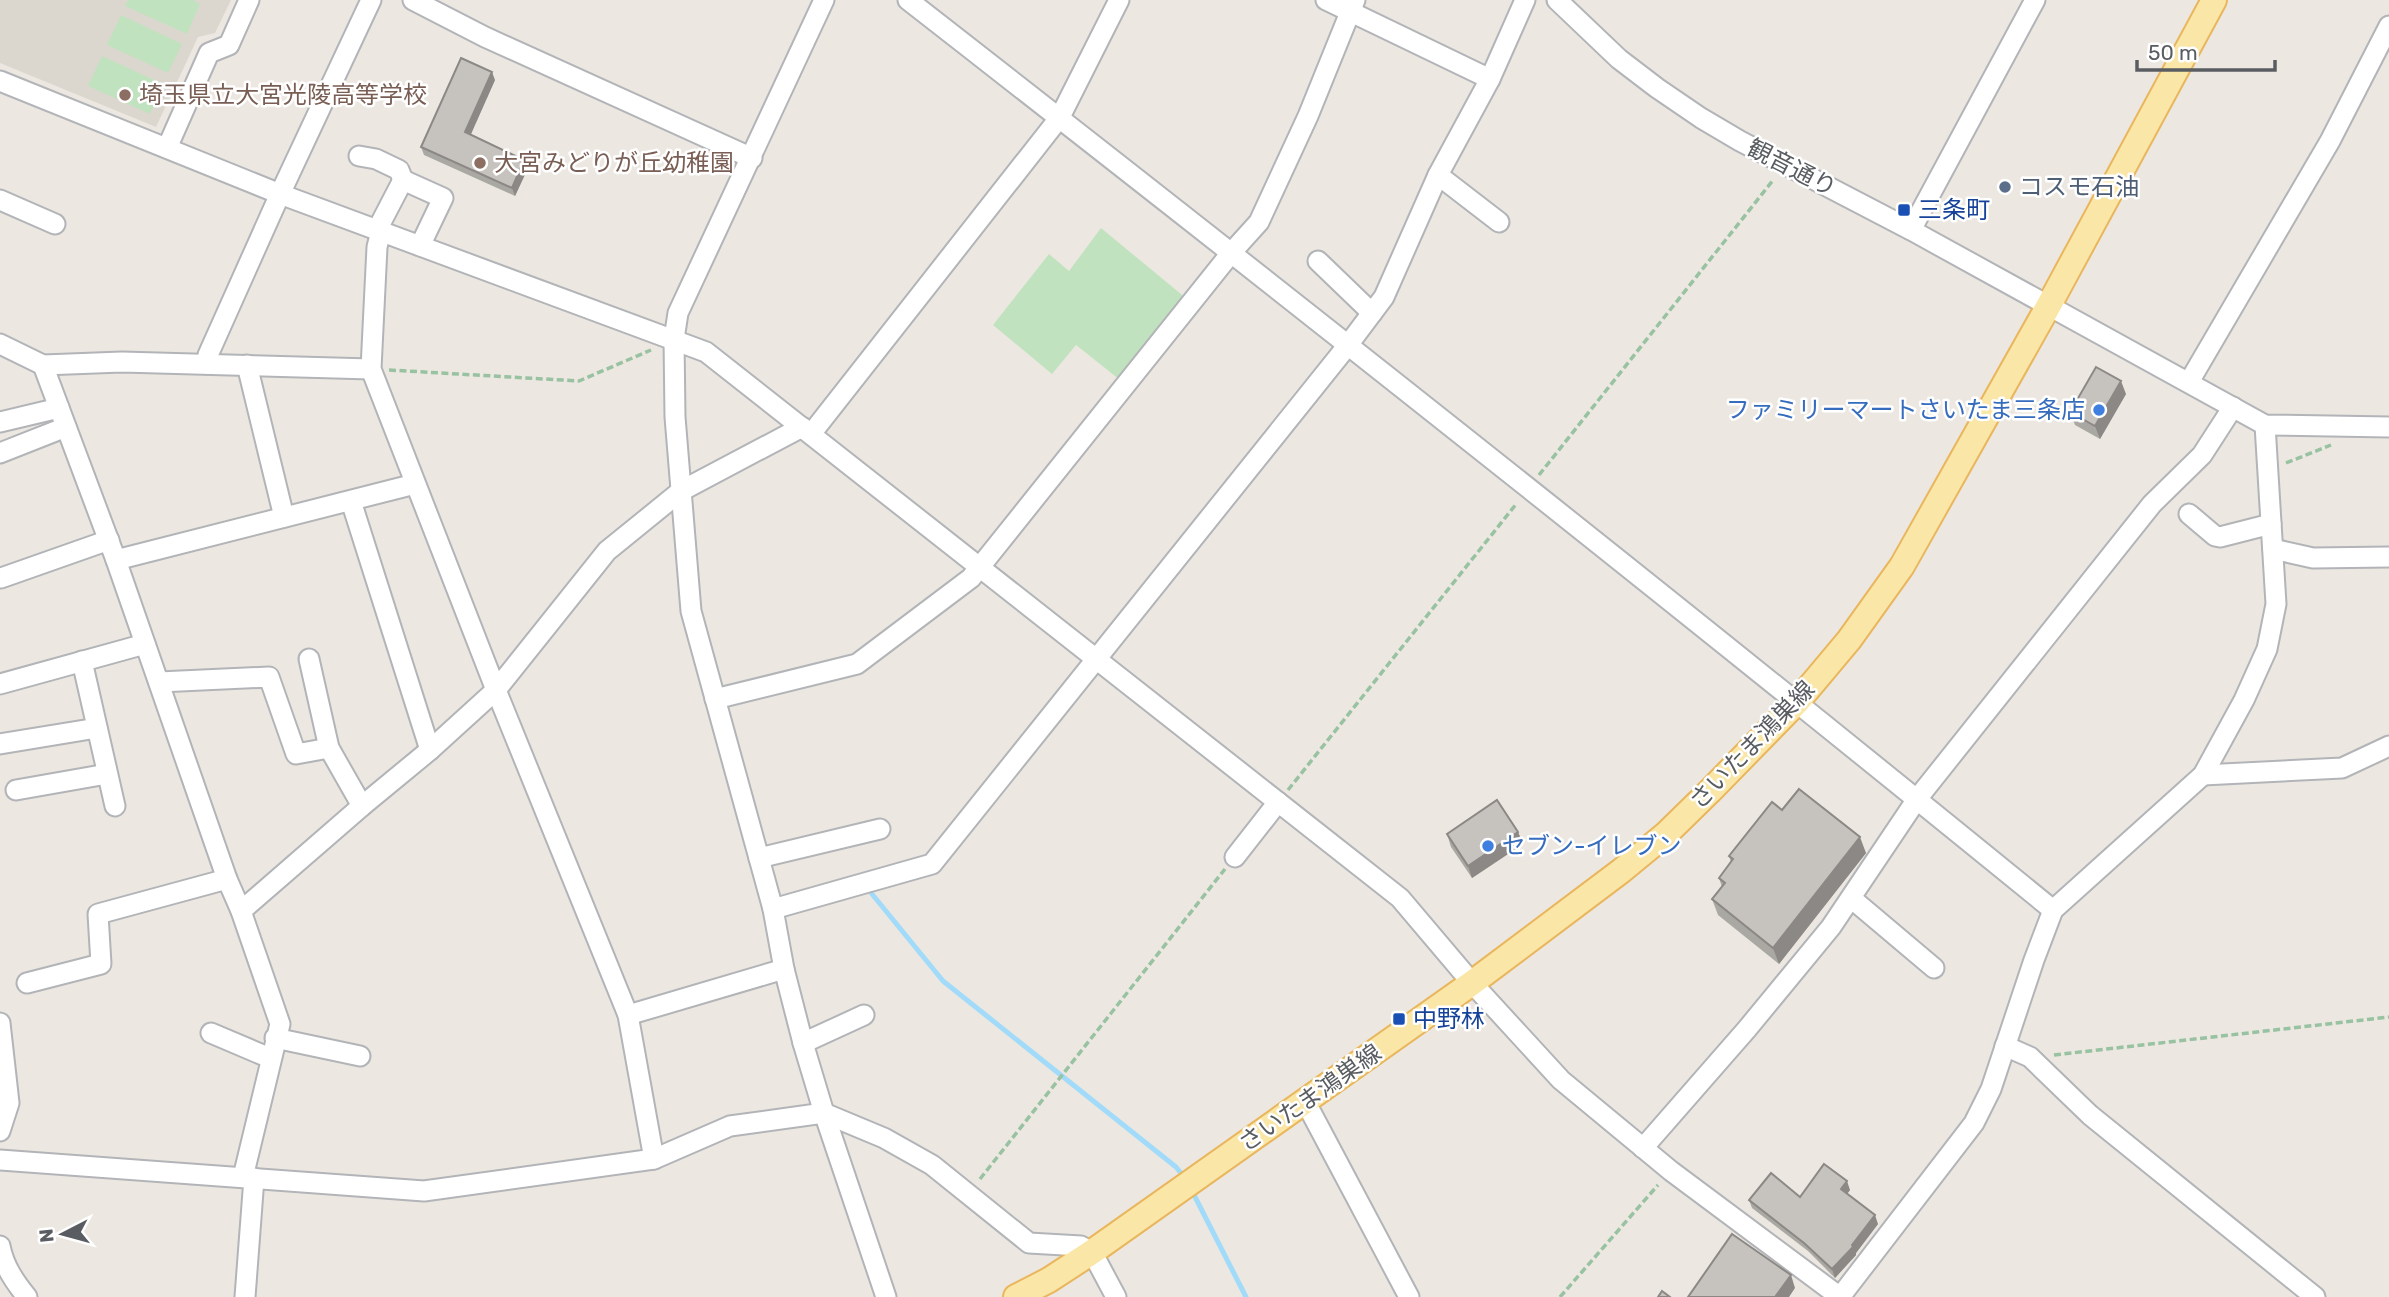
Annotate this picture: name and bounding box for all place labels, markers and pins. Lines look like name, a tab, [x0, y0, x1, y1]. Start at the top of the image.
place label: 埼玉県立大宮光陵高等学校	[139, 81, 427, 109]
marker: 埼玉県立大宮光陵高等学校	[117, 87, 133, 103]
place label: 大宮みどりが丘幼稚園	[494, 149, 734, 177]
marker: 大宮みどりが丘幼稚園	[472, 155, 488, 171]
place label: コスモ石油	[2019, 173, 2139, 201]
marker: コスモ石油	[1997, 179, 2013, 195]
place label: 三条町	[1918, 196, 1990, 224]
marker: 三条町	[1896, 202, 1912, 218]
place label: ファミリーマートさいたま三条店	[1726, 396, 2085, 424]
marker: ファミリーマートさいたま三条店	[2091, 402, 2107, 418]
place label: セブン-イレブン	[1502, 832, 1682, 860]
marker: セブン-イレブン	[1480, 838, 1496, 854]
place label: 中野林	[1413, 1005, 1485, 1033]
marker: 中野林	[1391, 1011, 1407, 1027]

